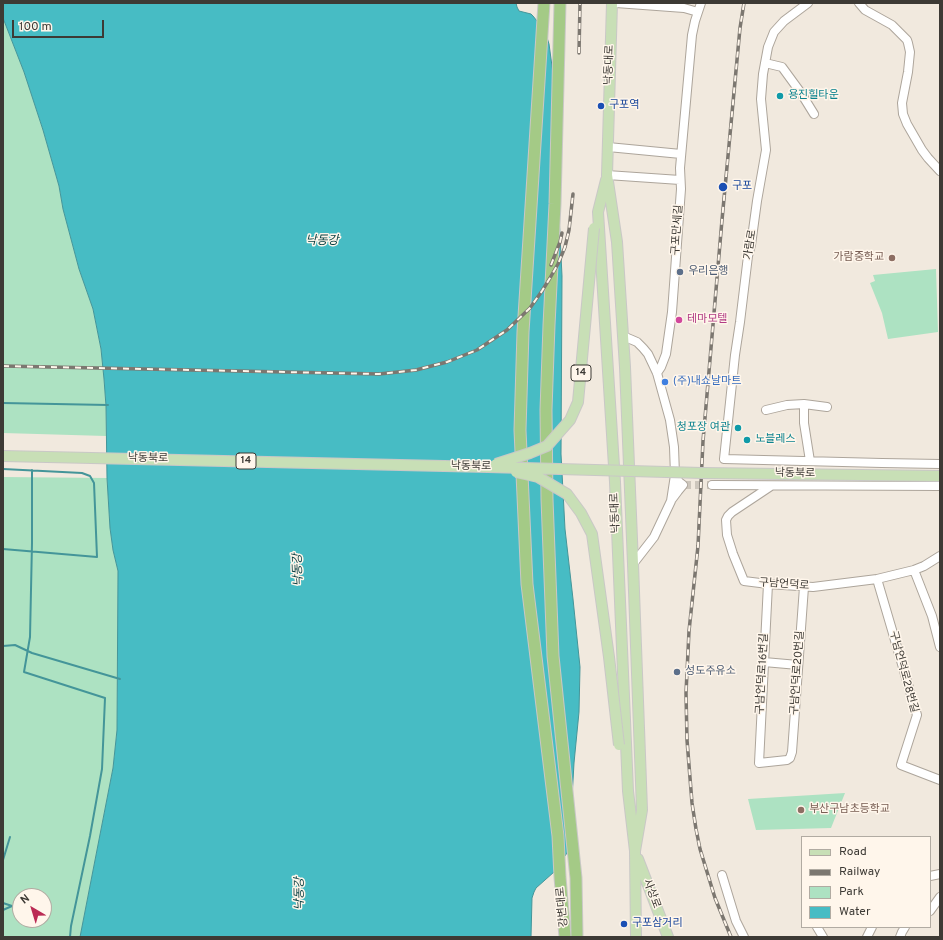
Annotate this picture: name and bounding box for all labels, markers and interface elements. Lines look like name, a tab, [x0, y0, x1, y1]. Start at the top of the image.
scale bar	[14, 12, 106, 38]
text: 100 m	[19, 19, 52, 35]
street label: 낙동대로	[603, 45, 617, 85]
place label: 용진힐타운	[788, 89, 839, 103]
marker: 용진힐타운	[775, 91, 785, 101]
place label: 구포역	[609, 99, 639, 113]
marker: 구포역	[596, 101, 606, 111]
place label: 구포	[732, 180, 752, 194]
marker: 구포	[717, 181, 729, 193]
street label: 구포만세길	[670, 204, 686, 256]
street label: 가람로	[742, 229, 760, 261]
water label: 낙동강	[305, 235, 339, 249]
place label: 가람중학교	[833, 251, 884, 265]
marker: 가람중학교	[887, 253, 897, 263]
place label: 우리은행	[688, 265, 728, 279]
marker: 우리은행	[675, 267, 685, 277]
place label: 테마모텔	[687, 313, 727, 327]
marker: 테마모텔	[674, 315, 684, 325]
road number: 14	[571, 365, 591, 381]
place label: (주)내쇼날마트	[673, 375, 741, 389]
marker: (주)내쇼날마트	[660, 377, 670, 387]
place label: 청포장 여관	[677, 421, 730, 435]
marker: 청포장 여관	[733, 423, 743, 433]
place label: 노블레스	[755, 433, 795, 447]
marker: 노블레스	[742, 435, 752, 445]
street label: 낙동북로	[128, 452, 168, 466]
road number: 14	[236, 453, 256, 469]
street label: 낙동북로	[451, 460, 491, 474]
street label: 낙동북로	[775, 467, 815, 481]
street label: 낙동대로	[609, 493, 623, 533]
water label: 낙동강	[291, 553, 307, 587]
street label: 구남언덕로	[758, 577, 810, 593]
street label: 구남언덕로20번길	[788, 630, 808, 716]
street label: 구남언덕로28번길	[886, 630, 920, 714]
street label: 구남언덕로16번길	[754, 633, 772, 715]
place label: 성도주유소	[685, 665, 736, 679]
marker: 성도주유소	[672, 667, 682, 677]
place label: 부산구남초등학교	[809, 803, 890, 817]
marker: 부산구남초등학교	[796, 805, 806, 815]
legend	[801, 836, 931, 928]
text: Road	[839, 844, 867, 860]
text: Railway	[839, 864, 880, 880]
water label: 낙동강	[294, 877, 308, 911]
street label: 사상로	[639, 877, 663, 911]
text: Park	[839, 884, 864, 900]
street label: 강변대로	[555, 886, 571, 928]
north arrow	[12, 888, 52, 928]
text: N	[18, 891, 33, 907]
text: Water	[839, 904, 871, 920]
place label: 구포삼거리	[632, 917, 683, 931]
marker: 구포삼거리	[619, 919, 629, 929]

